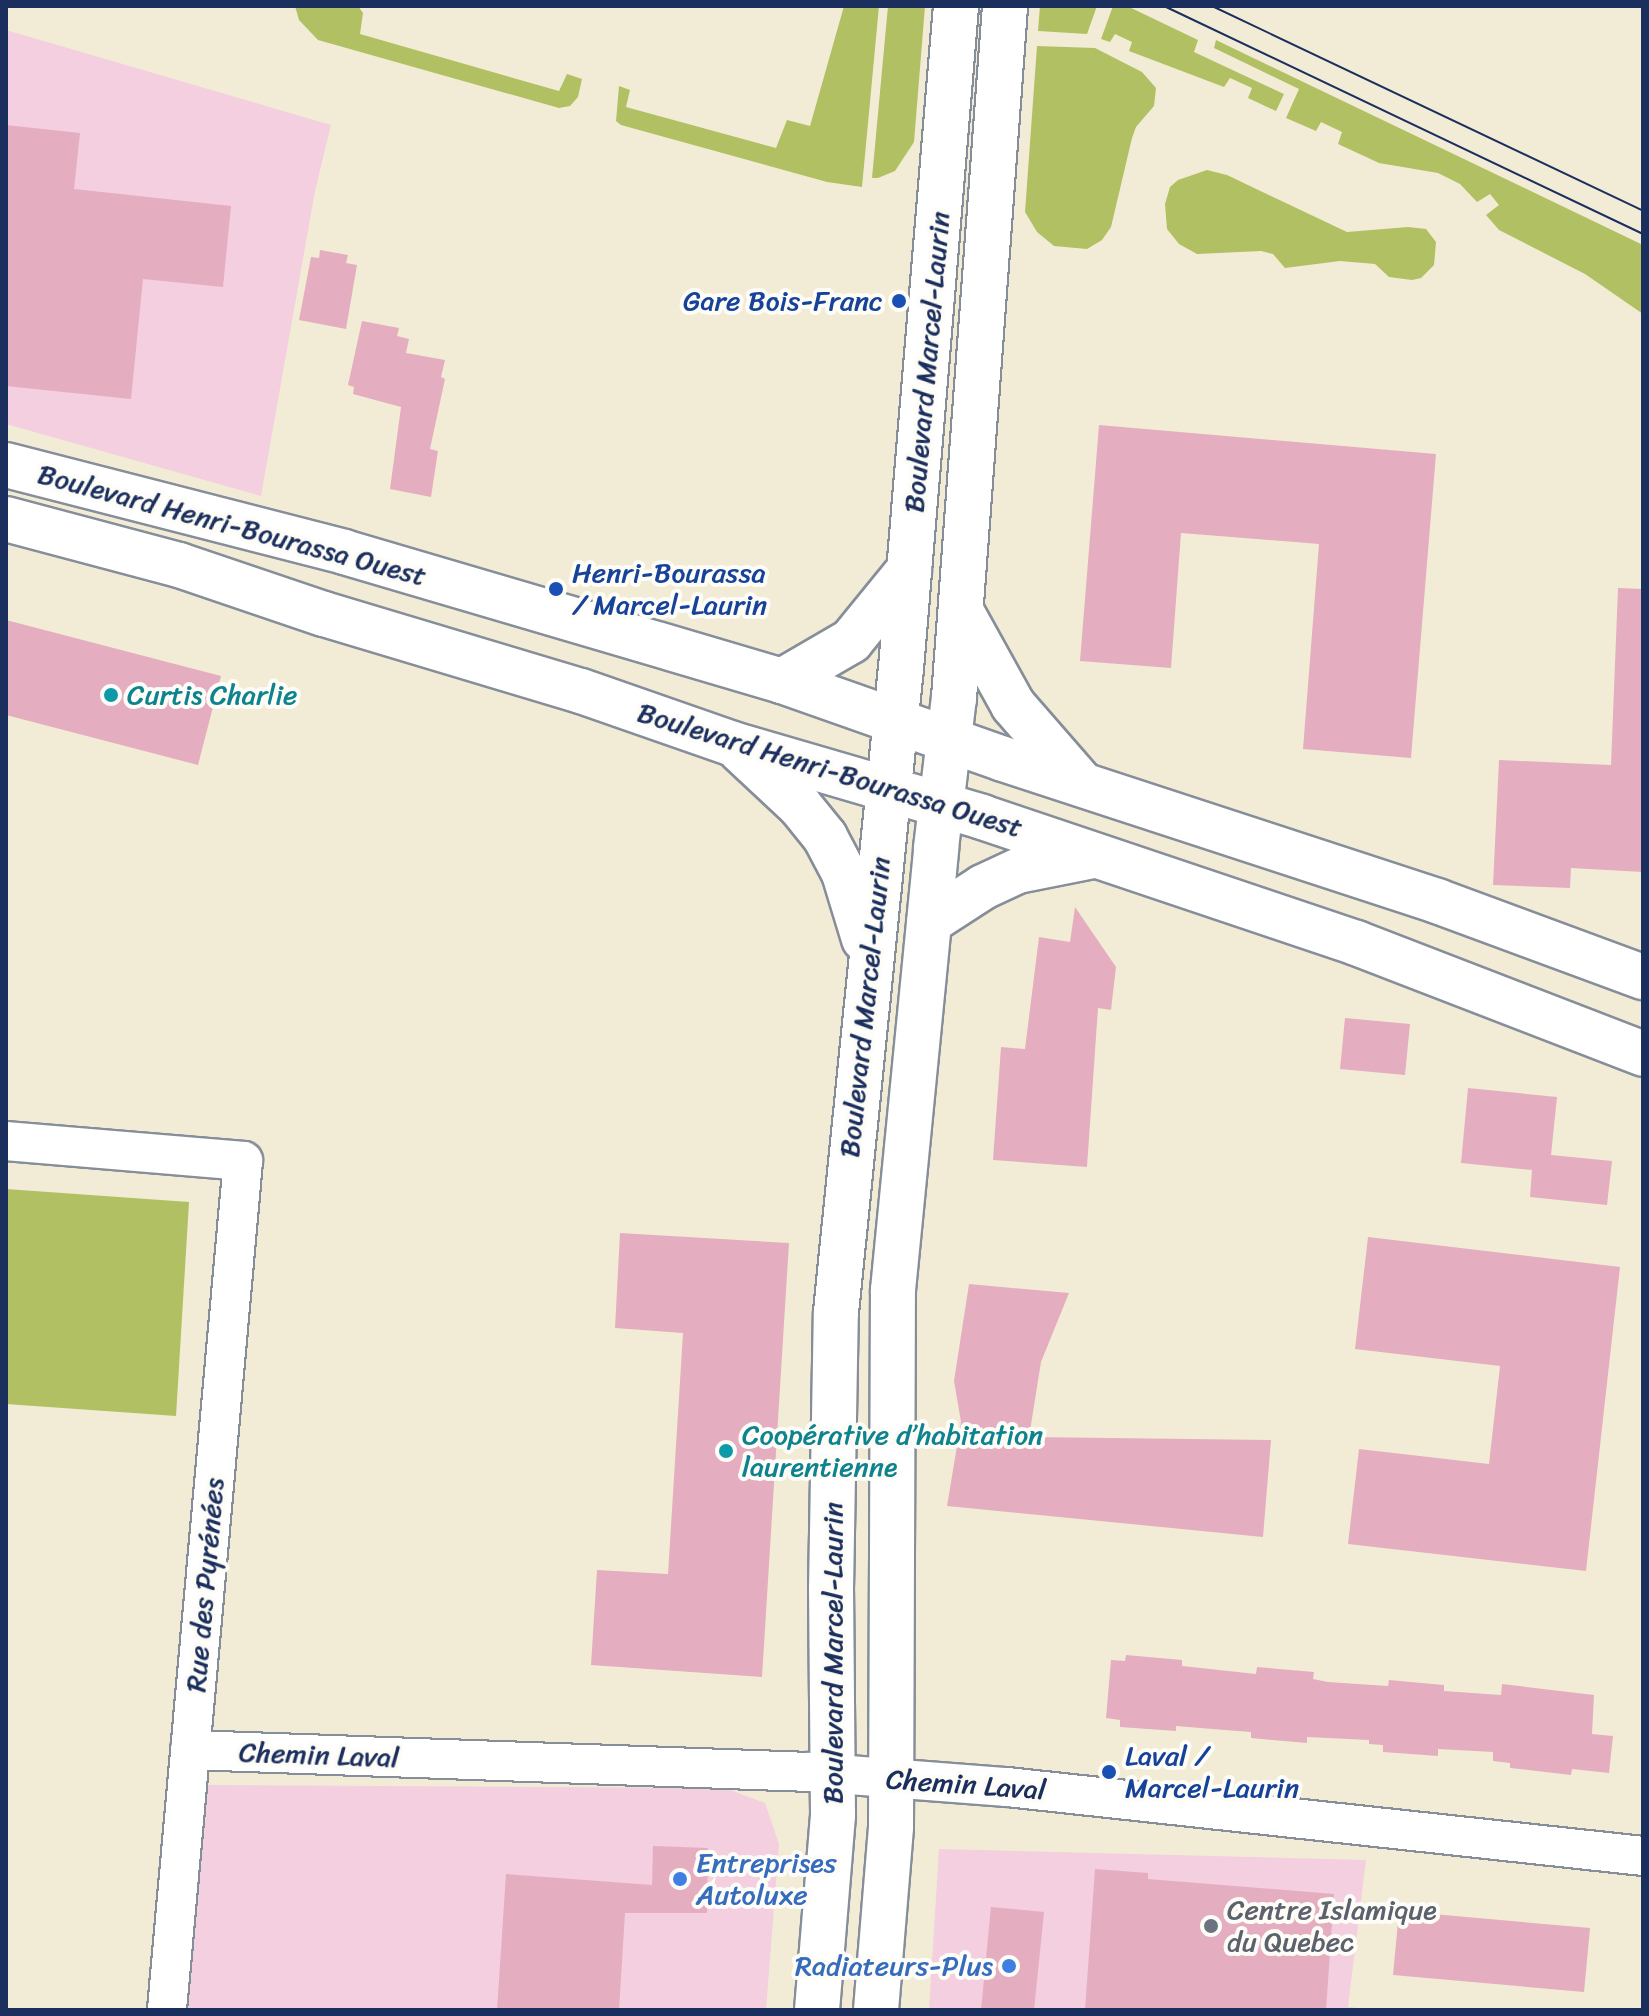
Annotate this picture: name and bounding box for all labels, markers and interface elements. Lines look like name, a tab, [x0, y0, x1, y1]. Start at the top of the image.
street label: Boulevard Marcel-Laurin	[897, 210, 957, 514]
place label: Gare Bois-Franc	[683, 284, 883, 318]
marker: Gare Bois-Franc	[890, 292, 908, 310]
street label: Boulevard Henri-Bourassa Ouest	[33, 457, 431, 593]
place label: Henri-Bourassa / Marcel-Laurin	[572, 556, 767, 622]
marker: Henri-Bourassa / Marcel-Laurin	[547, 580, 565, 598]
place label: Curtis Charlie	[127, 678, 297, 712]
marker: Curtis Charlie	[102, 686, 120, 704]
street label: Boulevard Henri-Bourassa Ouest	[633, 695, 1027, 845]
street label: Boulevard Marcel-Laurin	[832, 855, 898, 1159]
place label: Coopérative d’habitation laurentienne	[742, 1418, 1044, 1484]
marker: Coopérative d’habitation laurentienne	[717, 1442, 735, 1460]
street label: Rue des Pyrénées	[179, 1475, 231, 1695]
street label: Boulevard Marcel-Laurin	[816, 1502, 850, 1804]
street label: Chemin Laval	[238, 1735, 400, 1775]
place label: Laval / Marcel-Laurin	[1125, 1739, 1299, 1805]
street label: Chemin Laval	[885, 1763, 1047, 1807]
marker: Laval / Marcel-Laurin	[1100, 1763, 1118, 1781]
place label: Entreprises Autoluxe	[696, 1846, 837, 1912]
marker: Entreprises Autoluxe	[671, 1870, 689, 1888]
place label: Centre Islamique du Quebec	[1227, 1893, 1438, 1959]
marker: Centre Islamique du Quebec	[1202, 1917, 1220, 1935]
place label: Radiateurs-Plus	[795, 1949, 993, 1983]
marker: Radiateurs-Plus	[1000, 1957, 1018, 1975]

